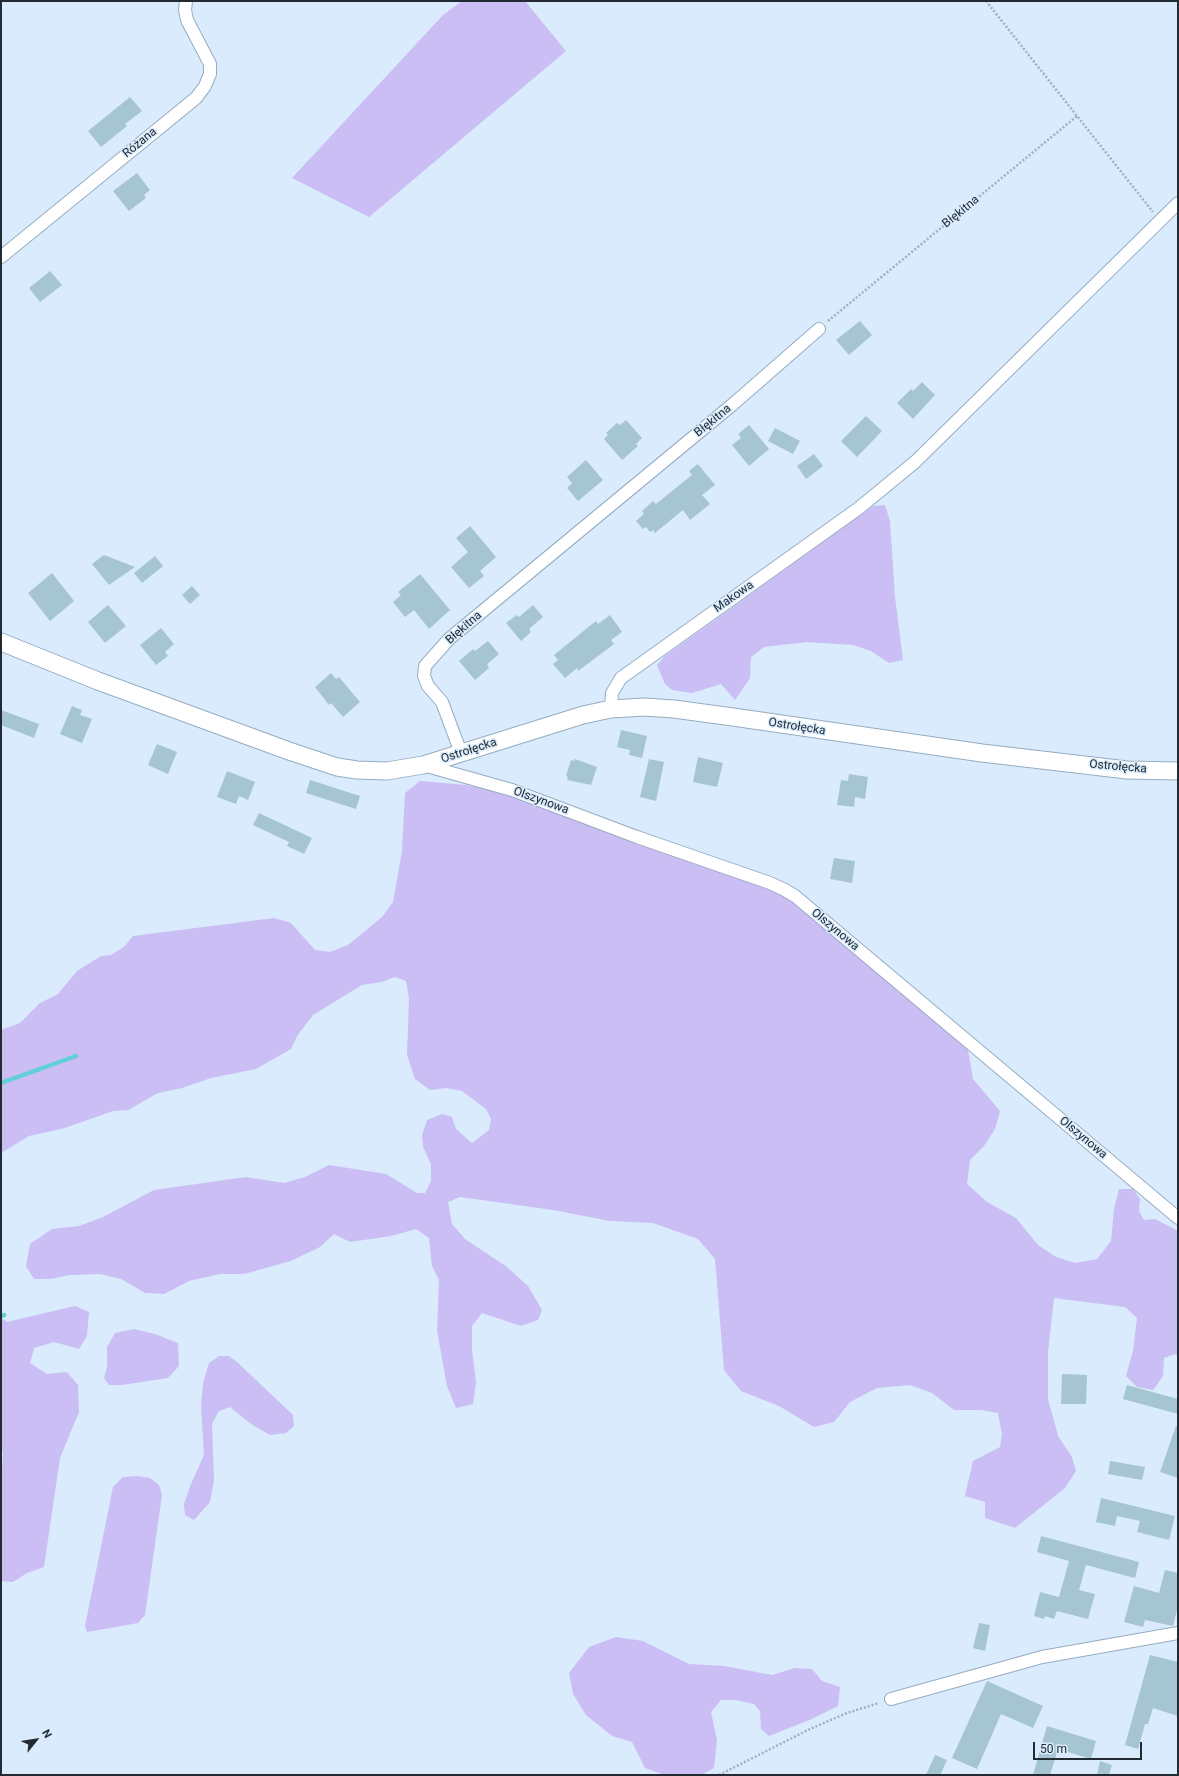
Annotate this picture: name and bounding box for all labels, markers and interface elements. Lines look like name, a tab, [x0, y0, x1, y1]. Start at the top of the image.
street label: Różana	[120, 125, 160, 161]
street label: Błękitna	[940, 193, 982, 231]
street label: Błękitna	[692, 402, 734, 440]
street label: Makowa	[711, 578, 757, 616]
street label: Błękitna	[443, 608, 485, 648]
street label: Ostrołęcka	[767, 715, 827, 739]
street label: Ostrołęcka	[439, 735, 499, 767]
street label: Ostrołęcka	[1089, 757, 1147, 777]
street label: Olszynowa	[511, 784, 571, 818]
street label: Olszynowa	[808, 906, 862, 954]
street label: Olszynowa	[1056, 1114, 1110, 1162]
north arrow	[16, 1720, 56, 1760]
text: N	[39, 1727, 54, 1740]
scale bar	[1035, 1734, 1144, 1760]
text: 50 m	[1040, 1742, 1067, 1756]

